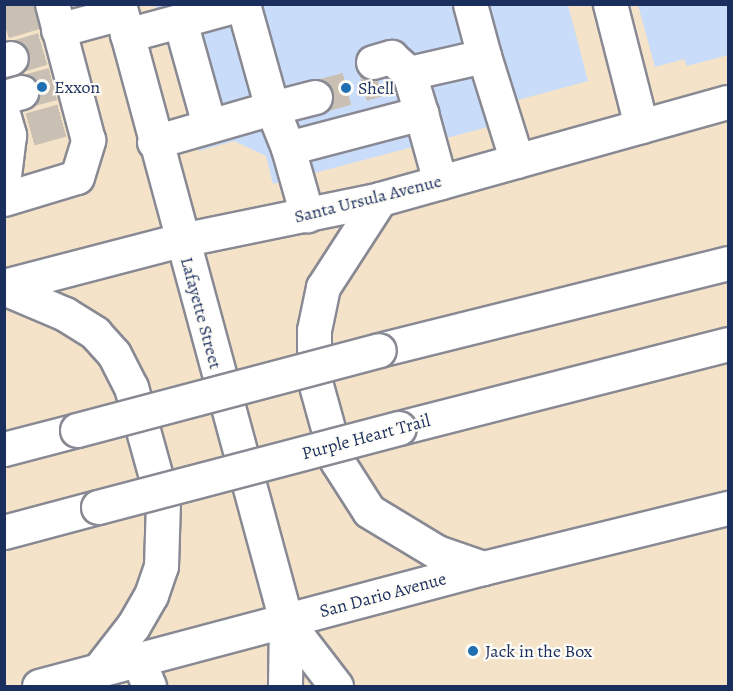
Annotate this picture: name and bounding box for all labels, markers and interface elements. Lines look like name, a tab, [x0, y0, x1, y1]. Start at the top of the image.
place label: Exxon	[54, 76, 100, 98]
place label: Shell	[358, 77, 394, 99]
marker: Exxon	[35, 80, 49, 94]
marker: Shell	[339, 81, 353, 95]
street label: Santa Ursula Avenue	[292, 170, 444, 228]
street label: Lafayette Street	[176, 255, 226, 371]
street label: Purple Heart Trail	[299, 409, 433, 465]
street label: San Dario Avenue	[317, 568, 449, 622]
place label: Jack in the Box	[485, 640, 592, 662]
marker: Jack in the Box	[466, 644, 480, 658]

